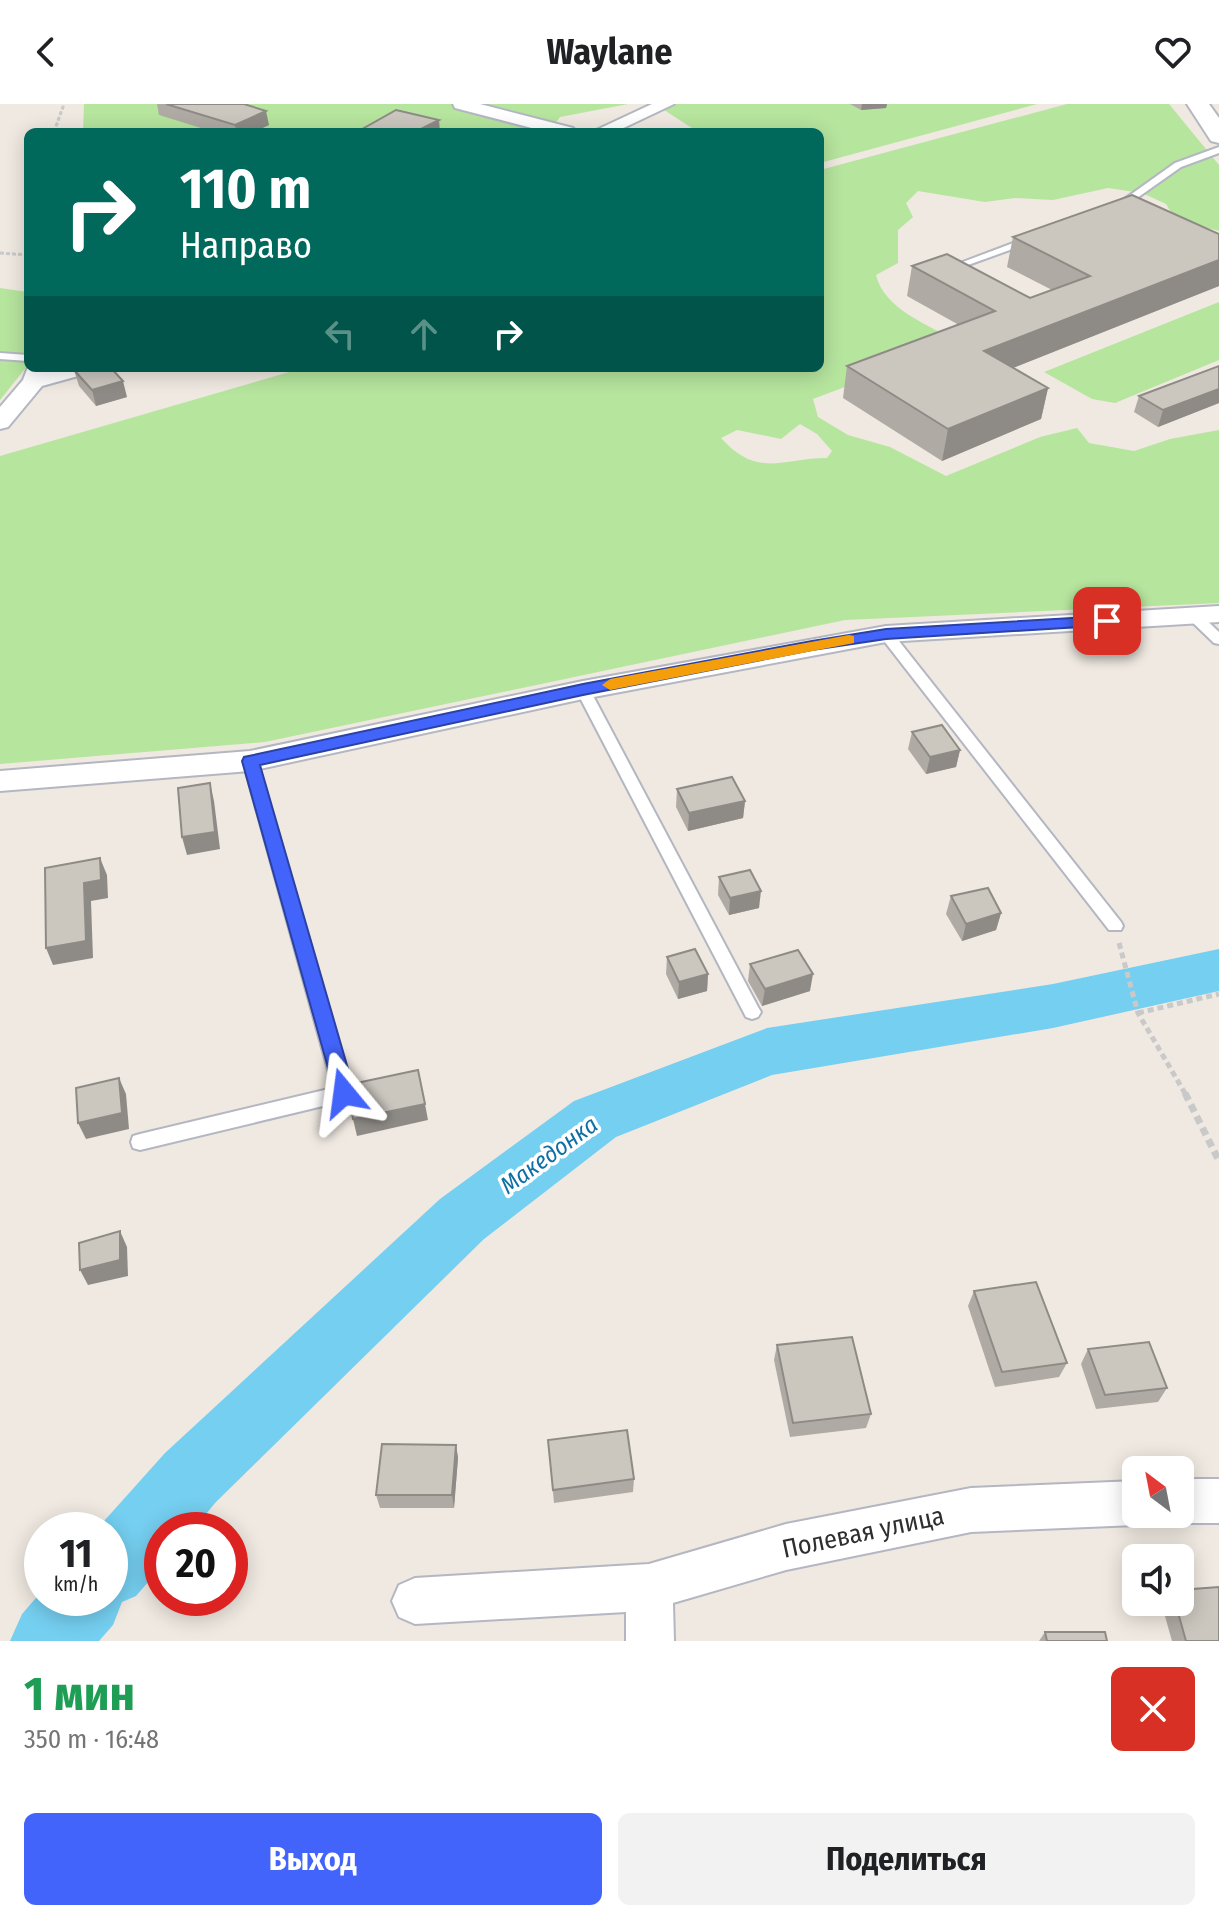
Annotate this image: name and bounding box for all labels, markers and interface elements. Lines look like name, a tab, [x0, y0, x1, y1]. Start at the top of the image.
icon: back	[24, 30, 68, 74]
text: Waylane	[547, 30, 672, 74]
icon: heart	[1151, 30, 1195, 74]
text: 110 m	[180, 156, 311, 223]
icon: right	[48, 160, 152, 264]
text: Направо	[180, 224, 312, 268]
icon: left	[318, 312, 362, 356]
icon: ahead	[402, 312, 446, 356]
icon: right	[486, 312, 530, 356]
pin	[1073, 587, 1141, 655]
icon: arrive	[1085, 599, 1129, 643]
position arrow	[302, 1051, 386, 1135]
water label: Македонка	[495, 1110, 603, 1200]
north arrow	[1122, 1456, 1194, 1528]
map controls	[1122, 1456, 1194, 1616]
street label: Полевая улица	[779, 1500, 947, 1565]
speed limit sign: 20	[144, 1512, 248, 1616]
text: 11	[59, 1530, 93, 1578]
button: sound	[1122, 1544, 1194, 1616]
text: km/h	[54, 1572, 98, 1596]
text: 1 мин	[24, 1665, 135, 1723]
button: close	[1111, 1667, 1195, 1751]
text: 350 m · 16:48	[24, 1724, 159, 1755]
button: Выход	[24, 1813, 602, 1905]
button: Поделиться	[618, 1813, 1195, 1905]

